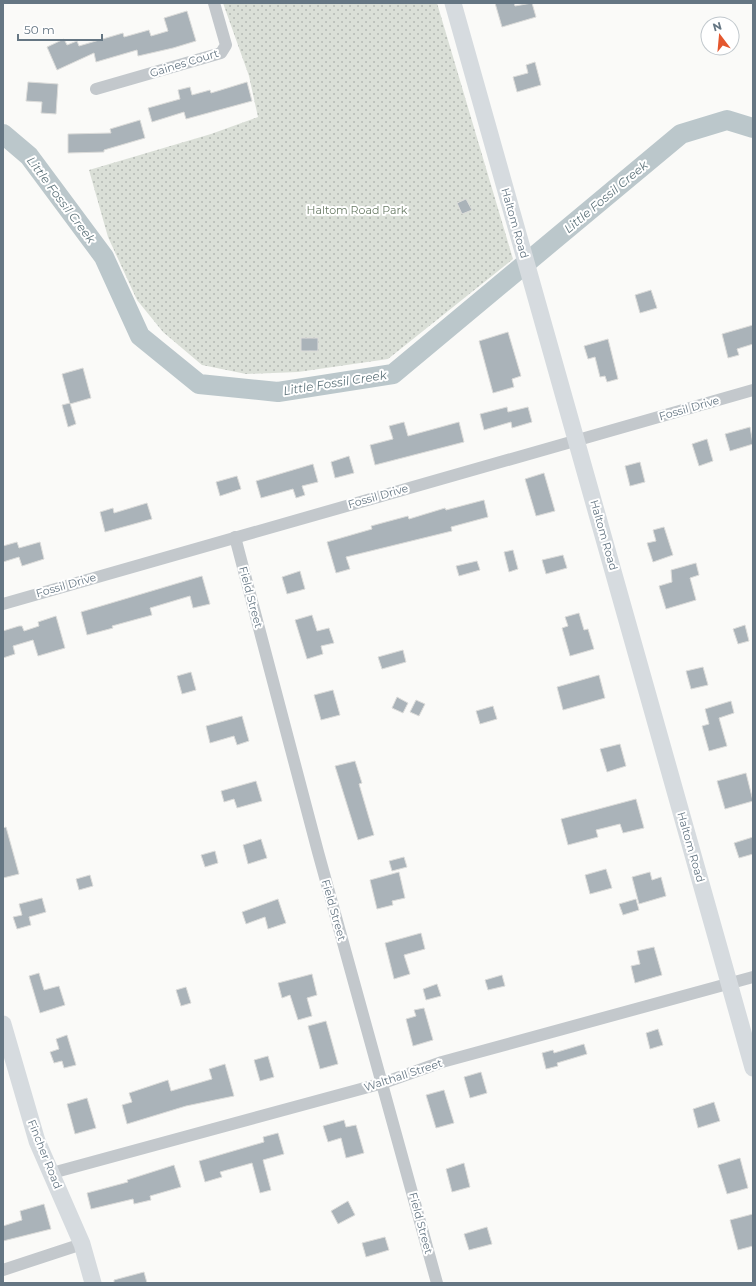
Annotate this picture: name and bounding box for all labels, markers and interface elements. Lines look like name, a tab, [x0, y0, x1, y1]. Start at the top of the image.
scale bar	[18, 16, 102, 42]
north arrow	[700, 16, 740, 56]
text: N	[711, 18, 723, 34]
text: 50 m	[24, 22, 55, 37]
street label: Gaines Court	[148, 46, 221, 80]
water label: Little Fossil Creek	[24, 153, 99, 247]
water label: Little Fossil Creek	[561, 157, 651, 236]
street label: Haltom Road	[498, 186, 532, 260]
park label: Haltom Road Park	[307, 203, 408, 217]
water label: Little Fossil Creek	[282, 367, 389, 398]
street label: Fossil Drive	[657, 393, 721, 423]
street label: Fossil Drive	[346, 481, 410, 511]
street label: Haltom Road	[587, 498, 621, 572]
street label: Field Street	[236, 565, 266, 630]
street label: Fossil Drive	[34, 570, 98, 600]
street label: Haltom Road	[674, 810, 708, 884]
street label: Field Street	[319, 878, 350, 943]
street label: Walthall Street	[362, 1056, 444, 1094]
street label: Fincher Road	[25, 1117, 65, 1191]
street label: Field Street	[406, 1191, 436, 1256]

